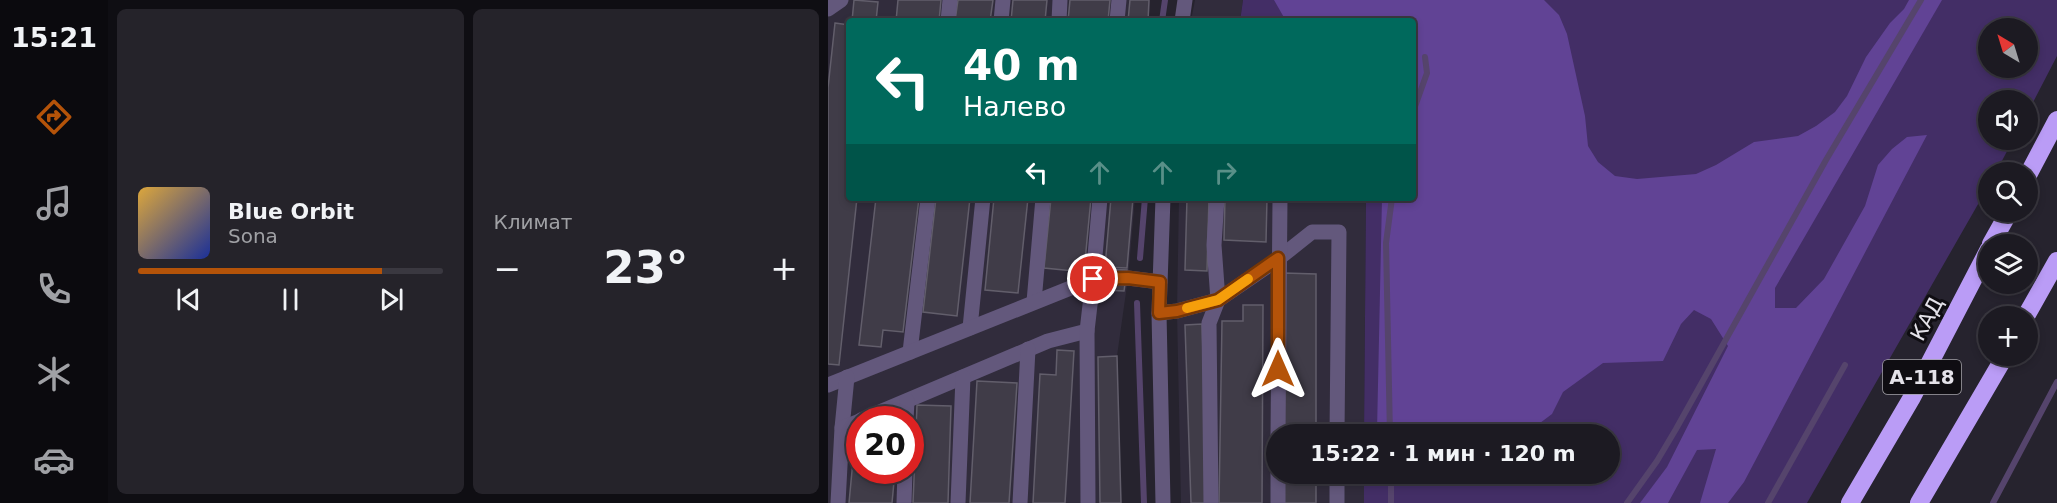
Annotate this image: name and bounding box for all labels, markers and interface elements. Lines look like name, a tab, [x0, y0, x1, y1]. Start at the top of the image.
north arrow	[1978, 18, 2038, 78]
map controls	[1978, 18, 2038, 366]
text: 15:21	[11, 22, 97, 53]
text: 40 m	[963, 41, 1080, 90]
icon: left	[864, 42, 942, 120]
button: sound	[1978, 90, 2038, 150]
text: Налево	[963, 91, 1066, 122]
icon: directions	[33, 96, 75, 138]
icon: left	[1020, 156, 1053, 189]
icon: ahead	[1083, 156, 1116, 189]
icon: ahead	[1146, 156, 1179, 189]
icon: right	[1209, 156, 1242, 189]
button: search	[1978, 162, 2038, 222]
icon: music	[33, 182, 75, 224]
text: Blue Orbit	[228, 199, 354, 224]
text: Климат	[494, 210, 572, 234]
text: Sona	[228, 224, 278, 248]
button: layers	[1978, 234, 2038, 294]
text: 23°	[603, 241, 688, 294]
text: −	[494, 249, 521, 288]
text: +	[770, 249, 798, 288]
pin	[1067, 253, 1118, 304]
icon: arrive	[1076, 262, 1109, 295]
icon: phone	[33, 268, 75, 310]
icon: previous	[172, 283, 205, 316]
icon: pause	[274, 283, 307, 316]
icon: next	[375, 283, 408, 316]
street label: КАД	[1906, 293, 1948, 345]
button: +	[1978, 306, 2038, 366]
position arrow	[1246, 337, 1310, 401]
icon: climate	[33, 353, 75, 395]
road number: А-118	[1883, 360, 1961, 394]
speed limit sign: 20	[846, 406, 924, 484]
icon: car	[33, 439, 75, 481]
text: 15:22 · 1 мин · 120 m	[1310, 441, 1576, 466]

